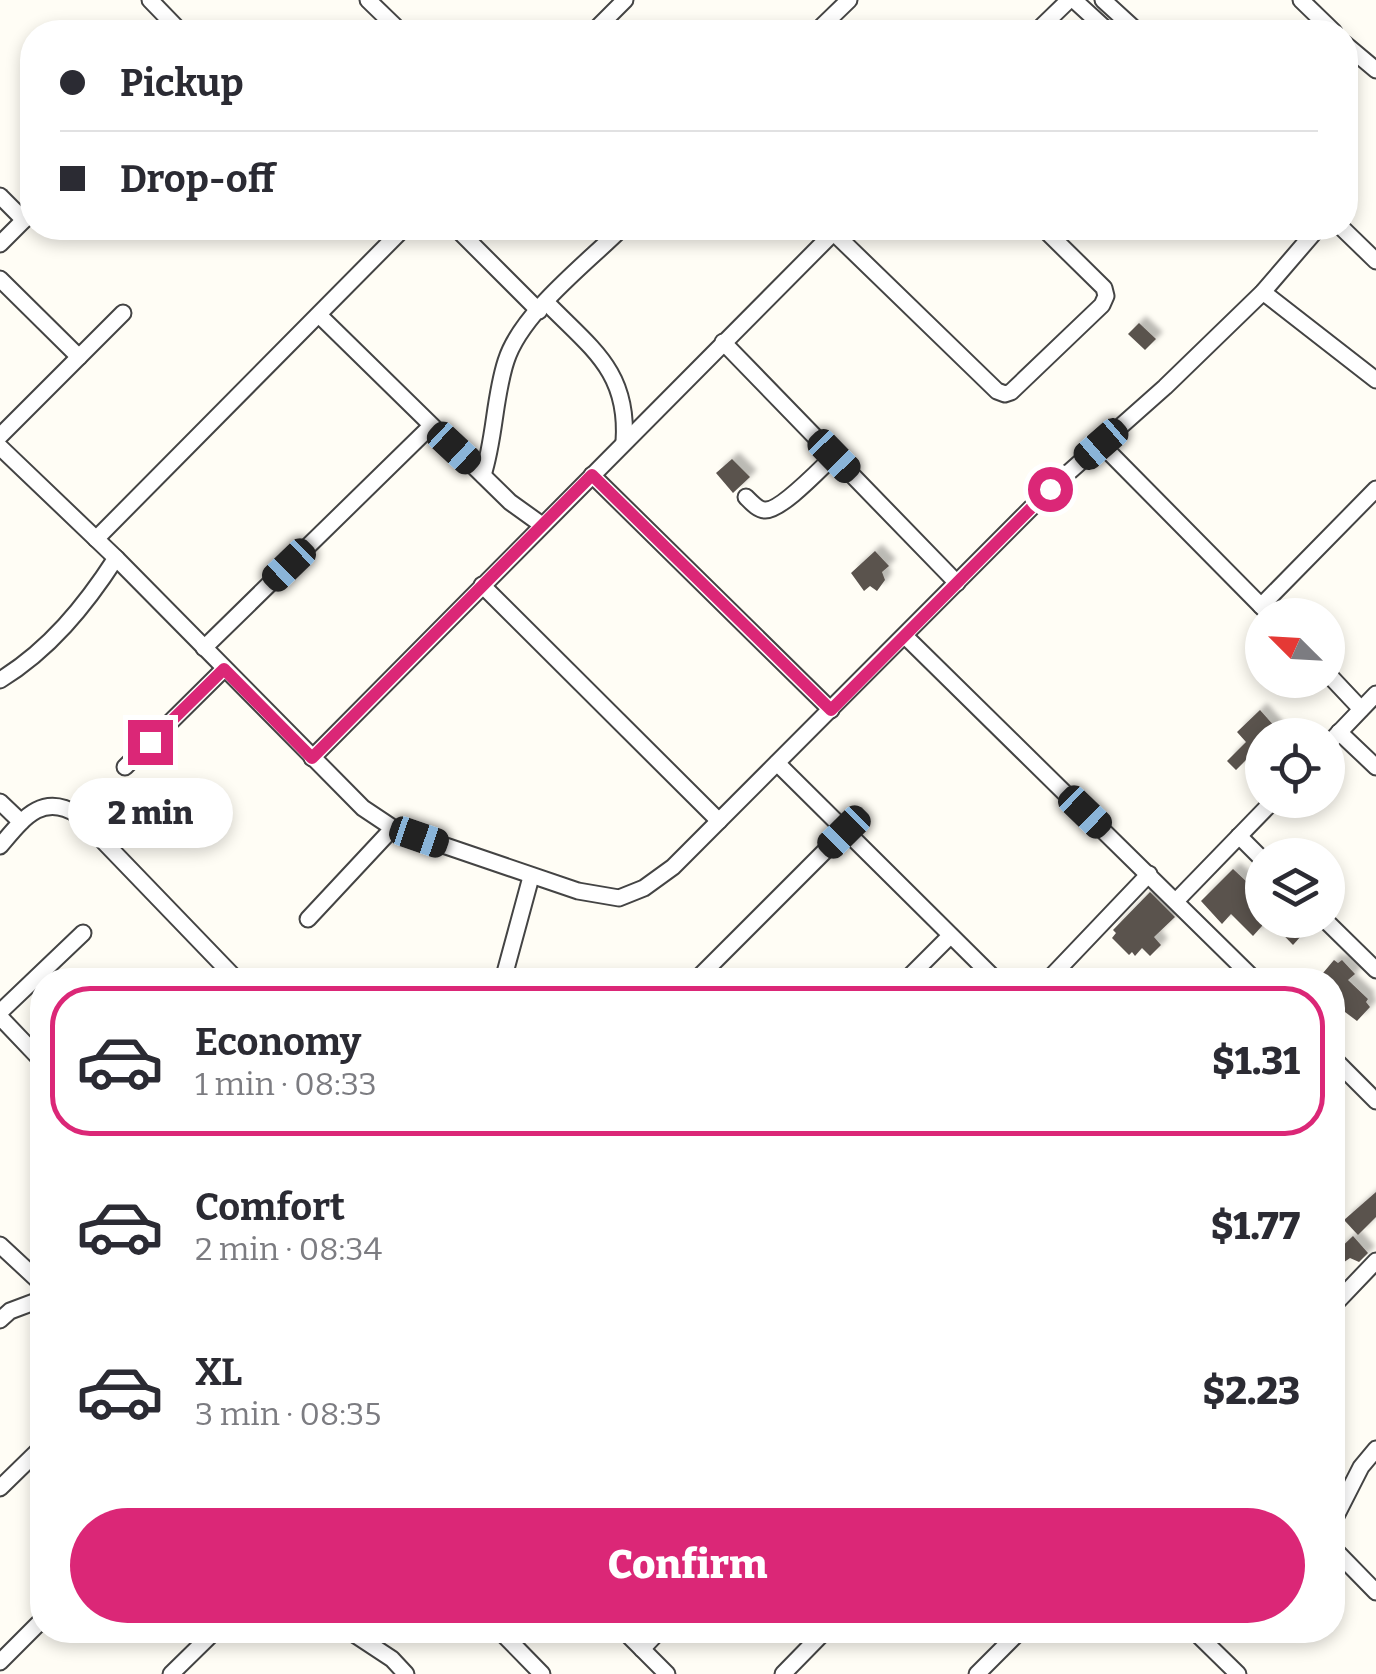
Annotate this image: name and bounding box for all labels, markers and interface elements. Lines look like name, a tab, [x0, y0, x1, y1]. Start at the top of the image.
text: Pickup	[120, 60, 244, 106]
text: Drop-off	[120, 156, 275, 202]
car	[1069, 413, 1133, 475]
car	[422, 417, 486, 479]
car	[802, 424, 866, 488]
route start	[1028, 467, 1073, 512]
car	[257, 533, 321, 597]
north arrow	[1245, 598, 1345, 698]
map controls	[1245, 598, 1345, 938]
button: locate	[1245, 718, 1345, 818]
route end	[128, 720, 173, 765]
callout: 2 min	[68, 777, 232, 847]
car	[1053, 780, 1117, 844]
text: 2 min	[108, 794, 193, 832]
car	[812, 800, 876, 864]
car	[386, 813, 452, 861]
button: layers	[1245, 838, 1345, 938]
icon: car	[75, 1016, 165, 1106]
text: Economy	[195, 1019, 361, 1065]
text: $1.31	[1212, 1038, 1300, 1084]
text: 1 min · 08:33	[195, 1065, 377, 1103]
icon: car	[75, 1181, 165, 1271]
text: Comfort	[195, 1184, 345, 1230]
text: $1.77	[1211, 1203, 1300, 1249]
text: 2 min · 08:34	[195, 1230, 382, 1268]
icon: car	[75, 1346, 165, 1436]
text: XL	[195, 1349, 242, 1395]
text: $2.23	[1203, 1368, 1300, 1414]
text: 3 min · 08:35	[195, 1395, 381, 1433]
button: Confirm	[70, 1508, 1305, 1623]

